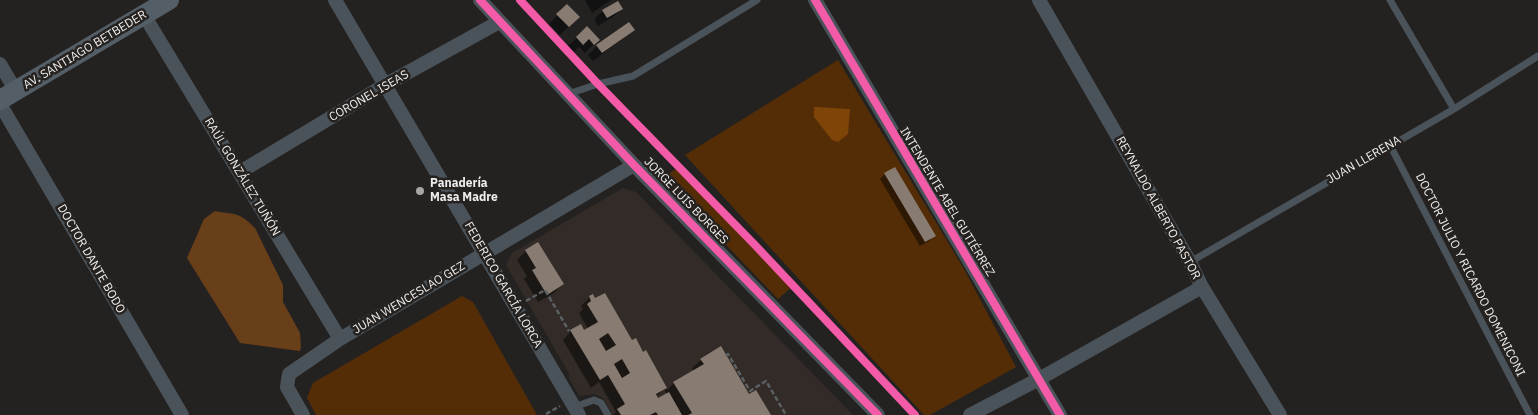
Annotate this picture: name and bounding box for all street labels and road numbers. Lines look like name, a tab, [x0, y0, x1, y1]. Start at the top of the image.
street label: AV. SANTIAGO BETBEDER	[21, 8, 149, 92]
street label: CORONEL ISEAS	[327, 67, 411, 125]
street label: RAÚL GONZÁLEZ TUÑÓN	[201, 115, 283, 239]
street label: INTENDENTE ABEL GUTIÉRREZ	[897, 125, 997, 279]
street label: JUAN LLERENA	[1324, 133, 1404, 187]
street label: REYNALDO ALBERTO PASTOR	[1113, 134, 1203, 282]
street label: JORGE LUIS BORGES	[641, 155, 731, 247]
street label: DOCTOR JULIO Y RICARDO DOMENICONI	[1412, 171, 1528, 379]
street label: DOCTOR DANTE BODO	[54, 202, 128, 316]
street label: FEDERICO GARCÍA LORCA	[461, 219, 545, 351]
street label: JUAN WENCESLAO GEZ	[350, 259, 468, 337]

